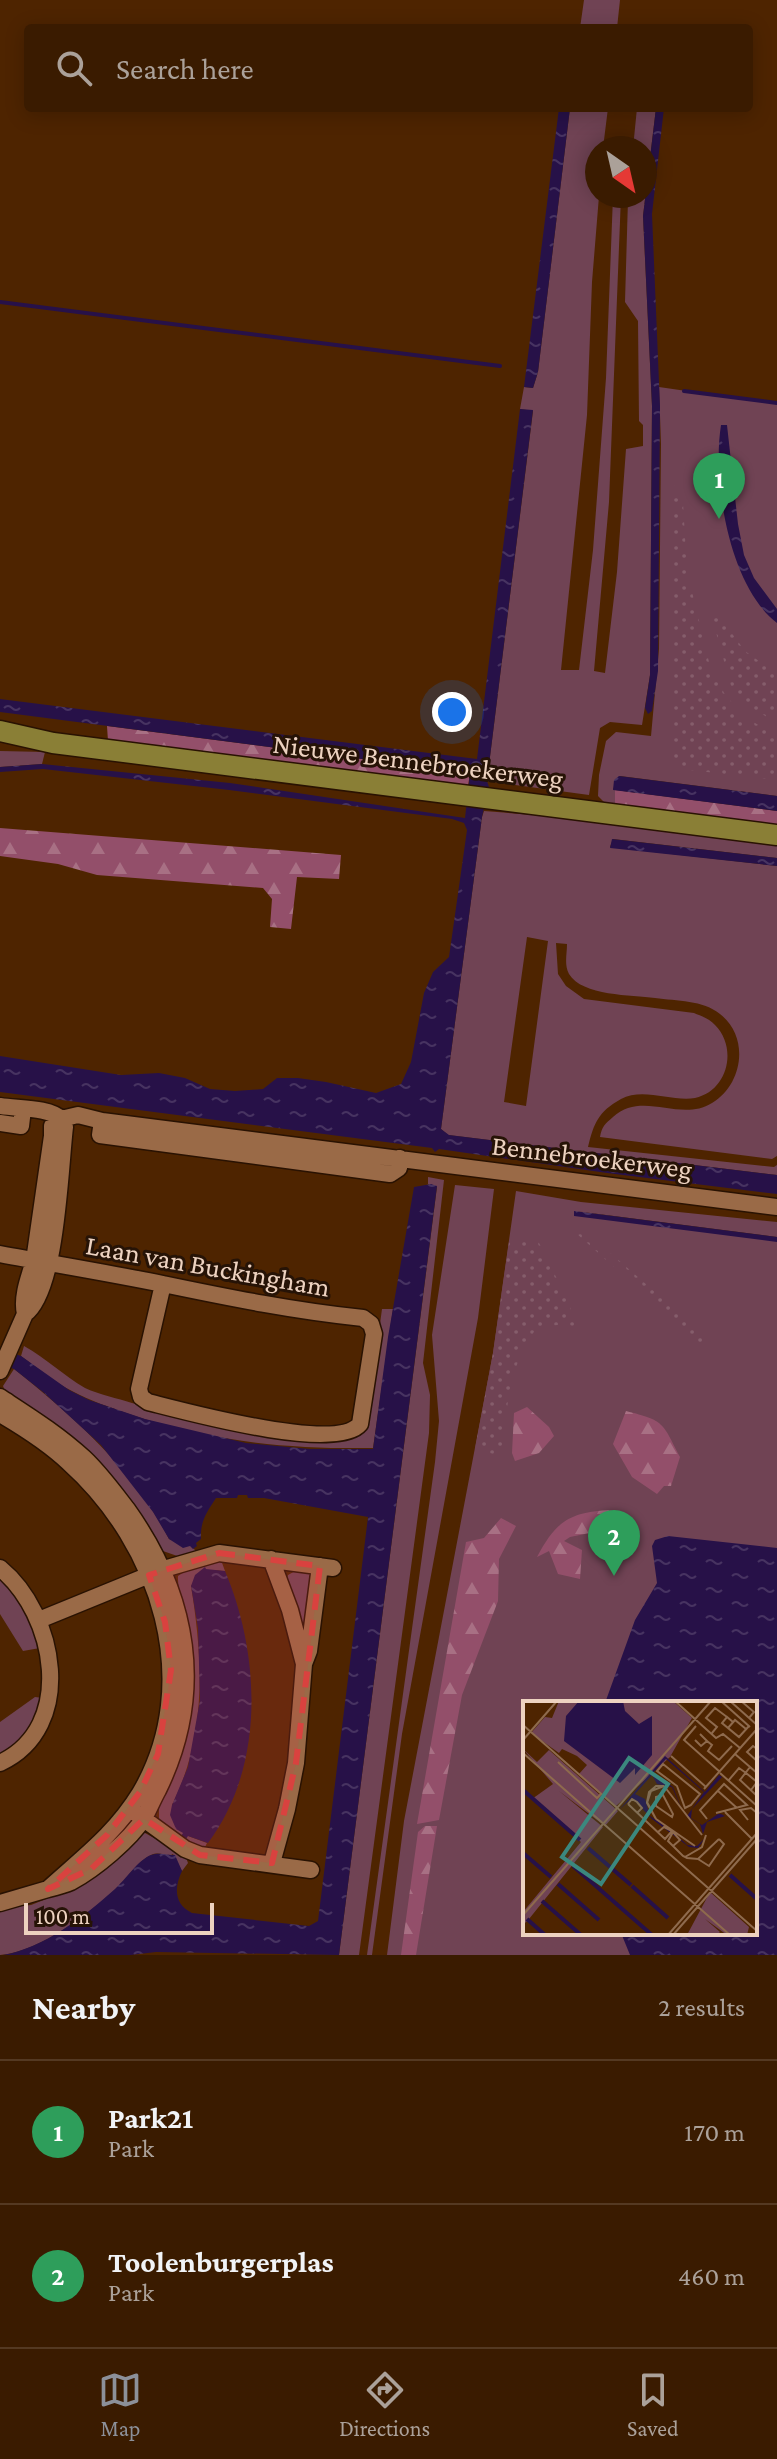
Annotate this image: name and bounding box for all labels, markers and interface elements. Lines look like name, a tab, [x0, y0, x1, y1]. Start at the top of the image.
search box	[24, 24, 753, 112]
icon: search	[52, 46, 96, 90]
text: Search here	[116, 52, 254, 85]
north arrow	[585, 136, 657, 208]
pin: 1	[693, 453, 745, 519]
your location	[432, 692, 472, 732]
street label: Nieuwe Bennebroekerweg	[271, 728, 565, 794]
street label: Bennebroekerweg	[490, 1129, 694, 1185]
street label: Laan van Buckingham	[83, 1229, 333, 1303]
pin: 2	[588, 1510, 640, 1576]
inset map	[523, 1701, 757, 1935]
scale bar	[24, 1899, 214, 1935]
text: 100 m	[36, 1904, 90, 1929]
text: Nearby	[32, 1989, 135, 2026]
text: 2 results	[658, 1993, 745, 2022]
text: Park21	[108, 2101, 193, 2134]
text: 1	[53, 2118, 63, 2147]
text: 170 m	[684, 2118, 745, 2147]
text: Park	[108, 2134, 154, 2163]
text: Toolenburgerplas	[108, 2245, 334, 2278]
text: 2	[51, 2262, 65, 2291]
text: 460 m	[678, 2262, 745, 2291]
text: Park	[108, 2278, 154, 2307]
tab: Map	[98, 2368, 142, 2441]
tab: Directions	[339, 2368, 430, 2441]
tab: Saved	[627, 2368, 679, 2441]

